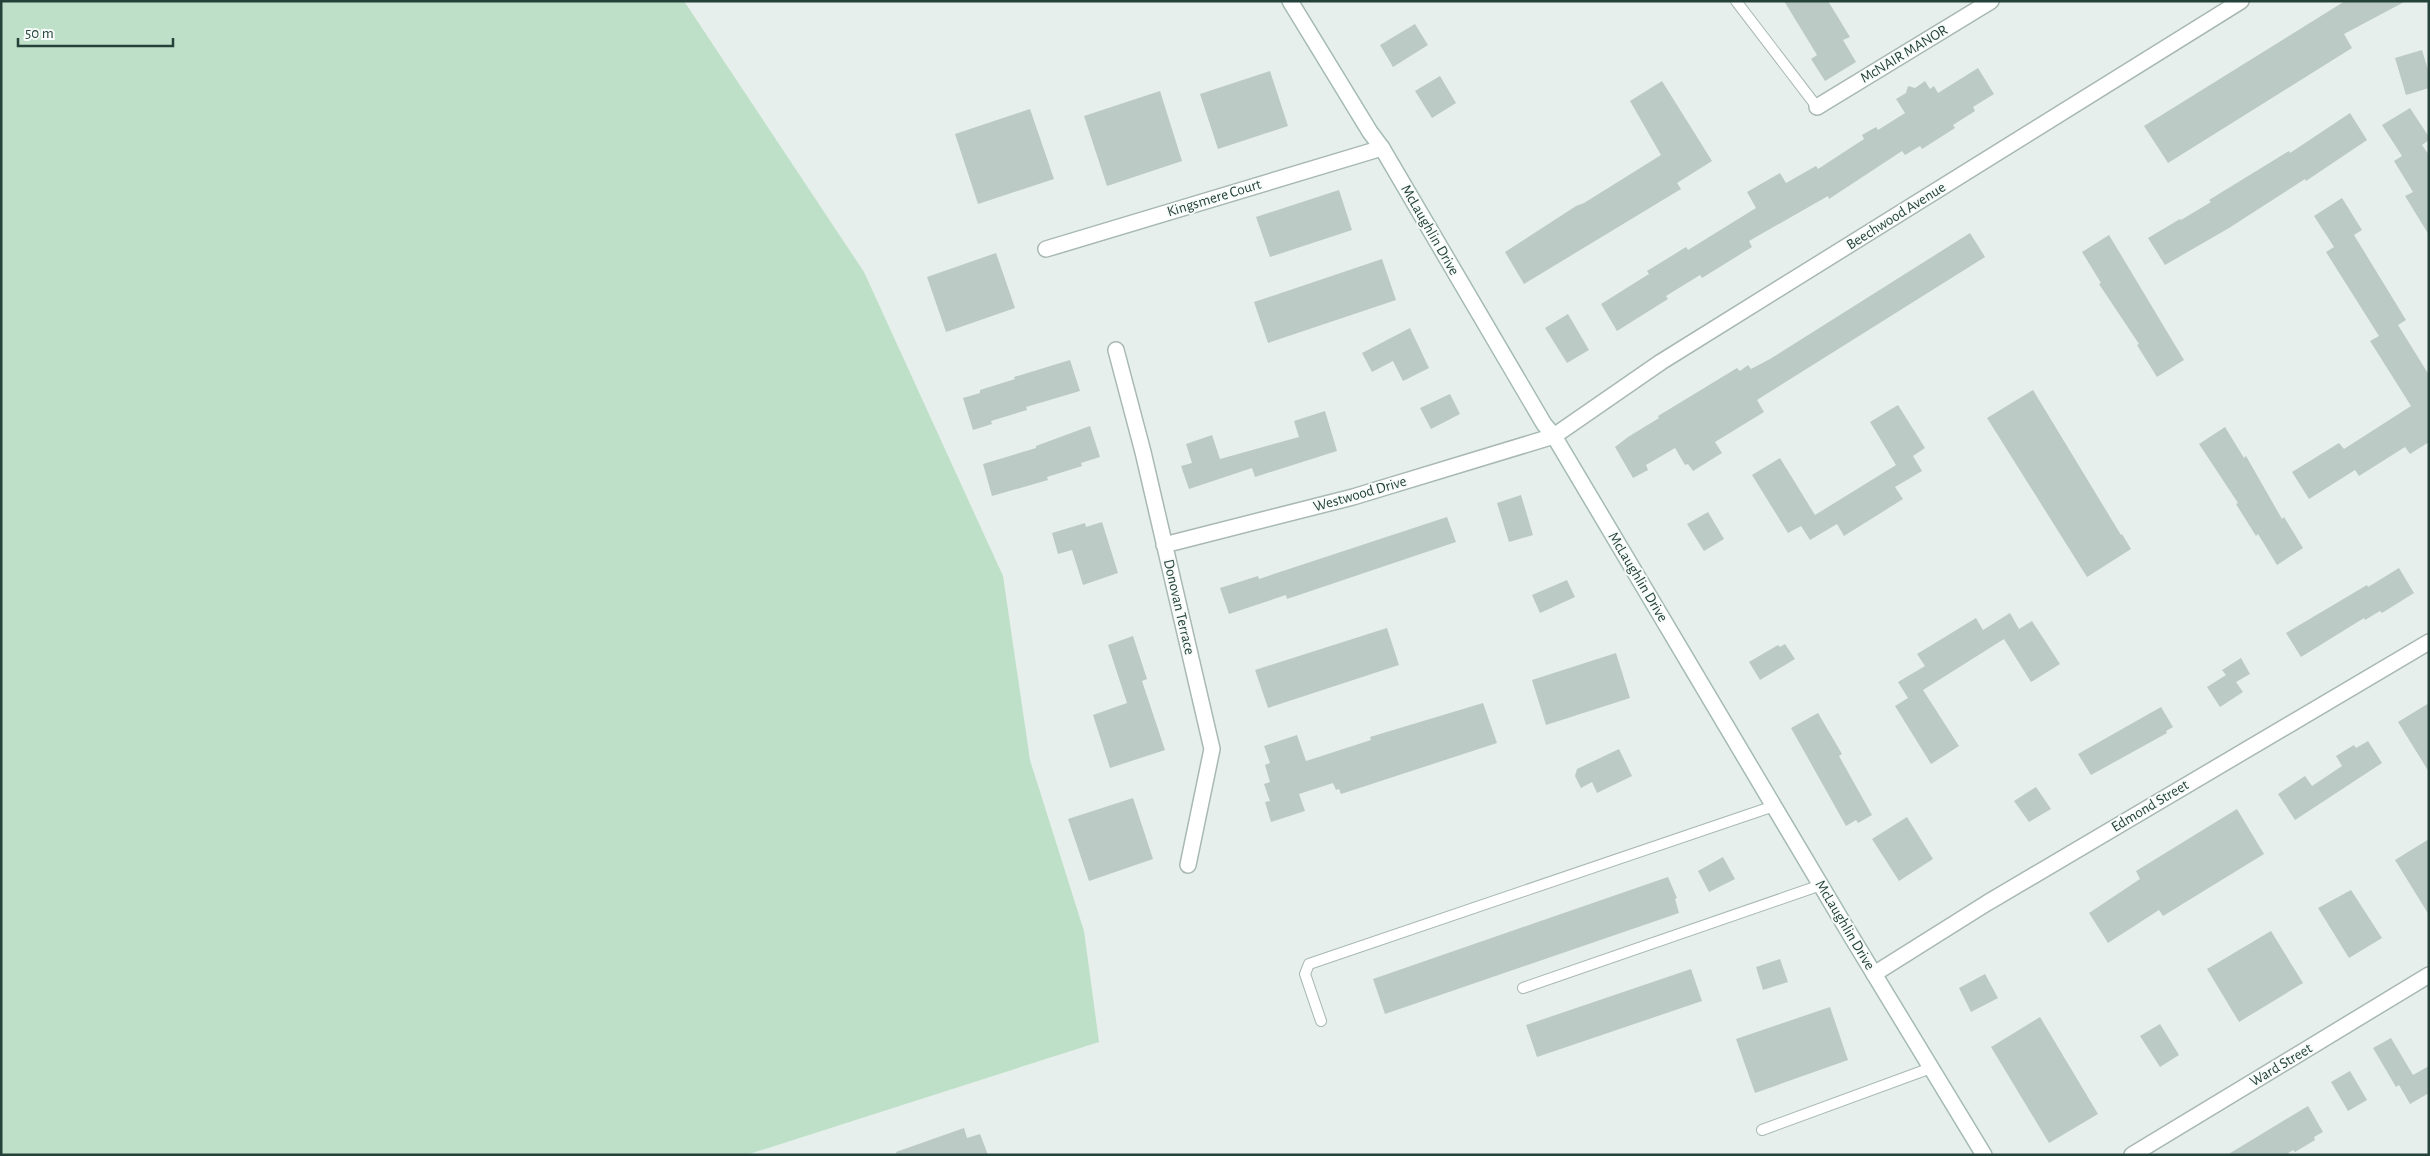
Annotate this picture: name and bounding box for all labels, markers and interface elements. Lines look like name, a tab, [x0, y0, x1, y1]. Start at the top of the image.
scale bar	[18, 15, 172, 47]
street label: McNAIR MANOR	[1858, 22, 1950, 86]
text: 50 m	[25, 26, 54, 41]
street label: Kingsmere Court	[1165, 177, 1263, 219]
street label: Beechwood Avenue	[1844, 179, 1948, 252]
street label: McLaughlin Drive	[1398, 182, 1462, 278]
street label: Westwood Drive	[1312, 474, 1408, 514]
street label: McLaughlin Drive	[1605, 530, 1671, 624]
street label: Donovan Terrace	[1161, 558, 1197, 656]
street label: Edmond Street	[2109, 777, 2191, 835]
street label: McLaughlin Drive	[1812, 878, 1878, 972]
street label: Ward Street	[2247, 1041, 2315, 1089]

